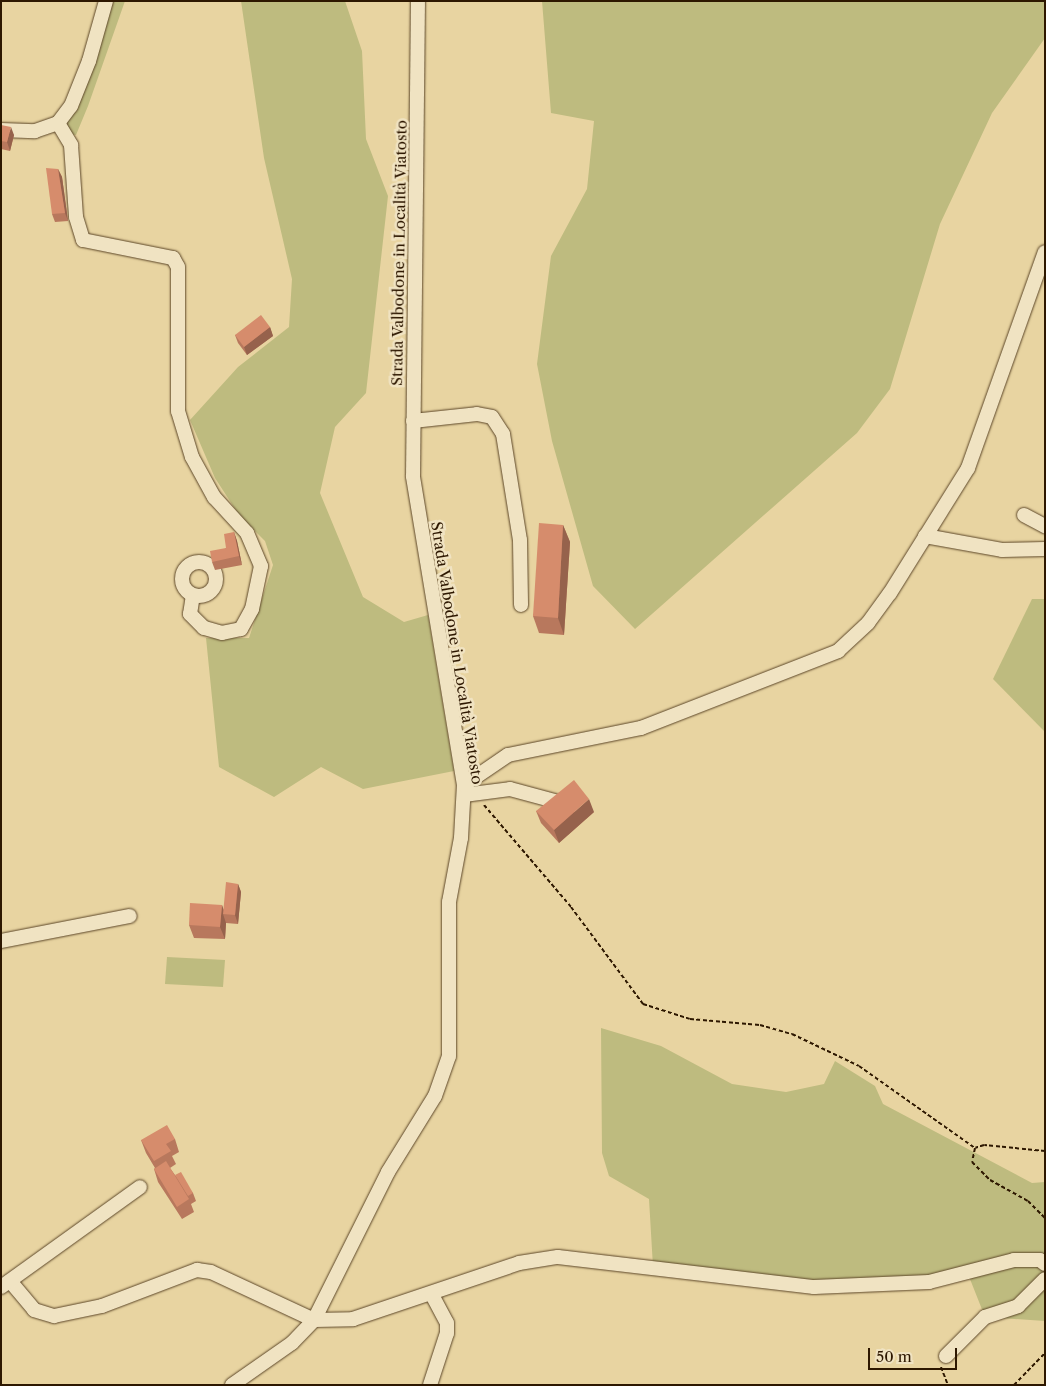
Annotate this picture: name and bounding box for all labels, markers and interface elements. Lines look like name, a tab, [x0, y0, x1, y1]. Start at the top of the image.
street label: Strada Valbodone in Località Viatosto	[388, 119, 410, 387]
street label: Strada Valbodone in Località Viatosto	[427, 520, 487, 786]
scale bar	[871, 1338, 960, 1370]
text: 50 m	[876, 1347, 912, 1366]

